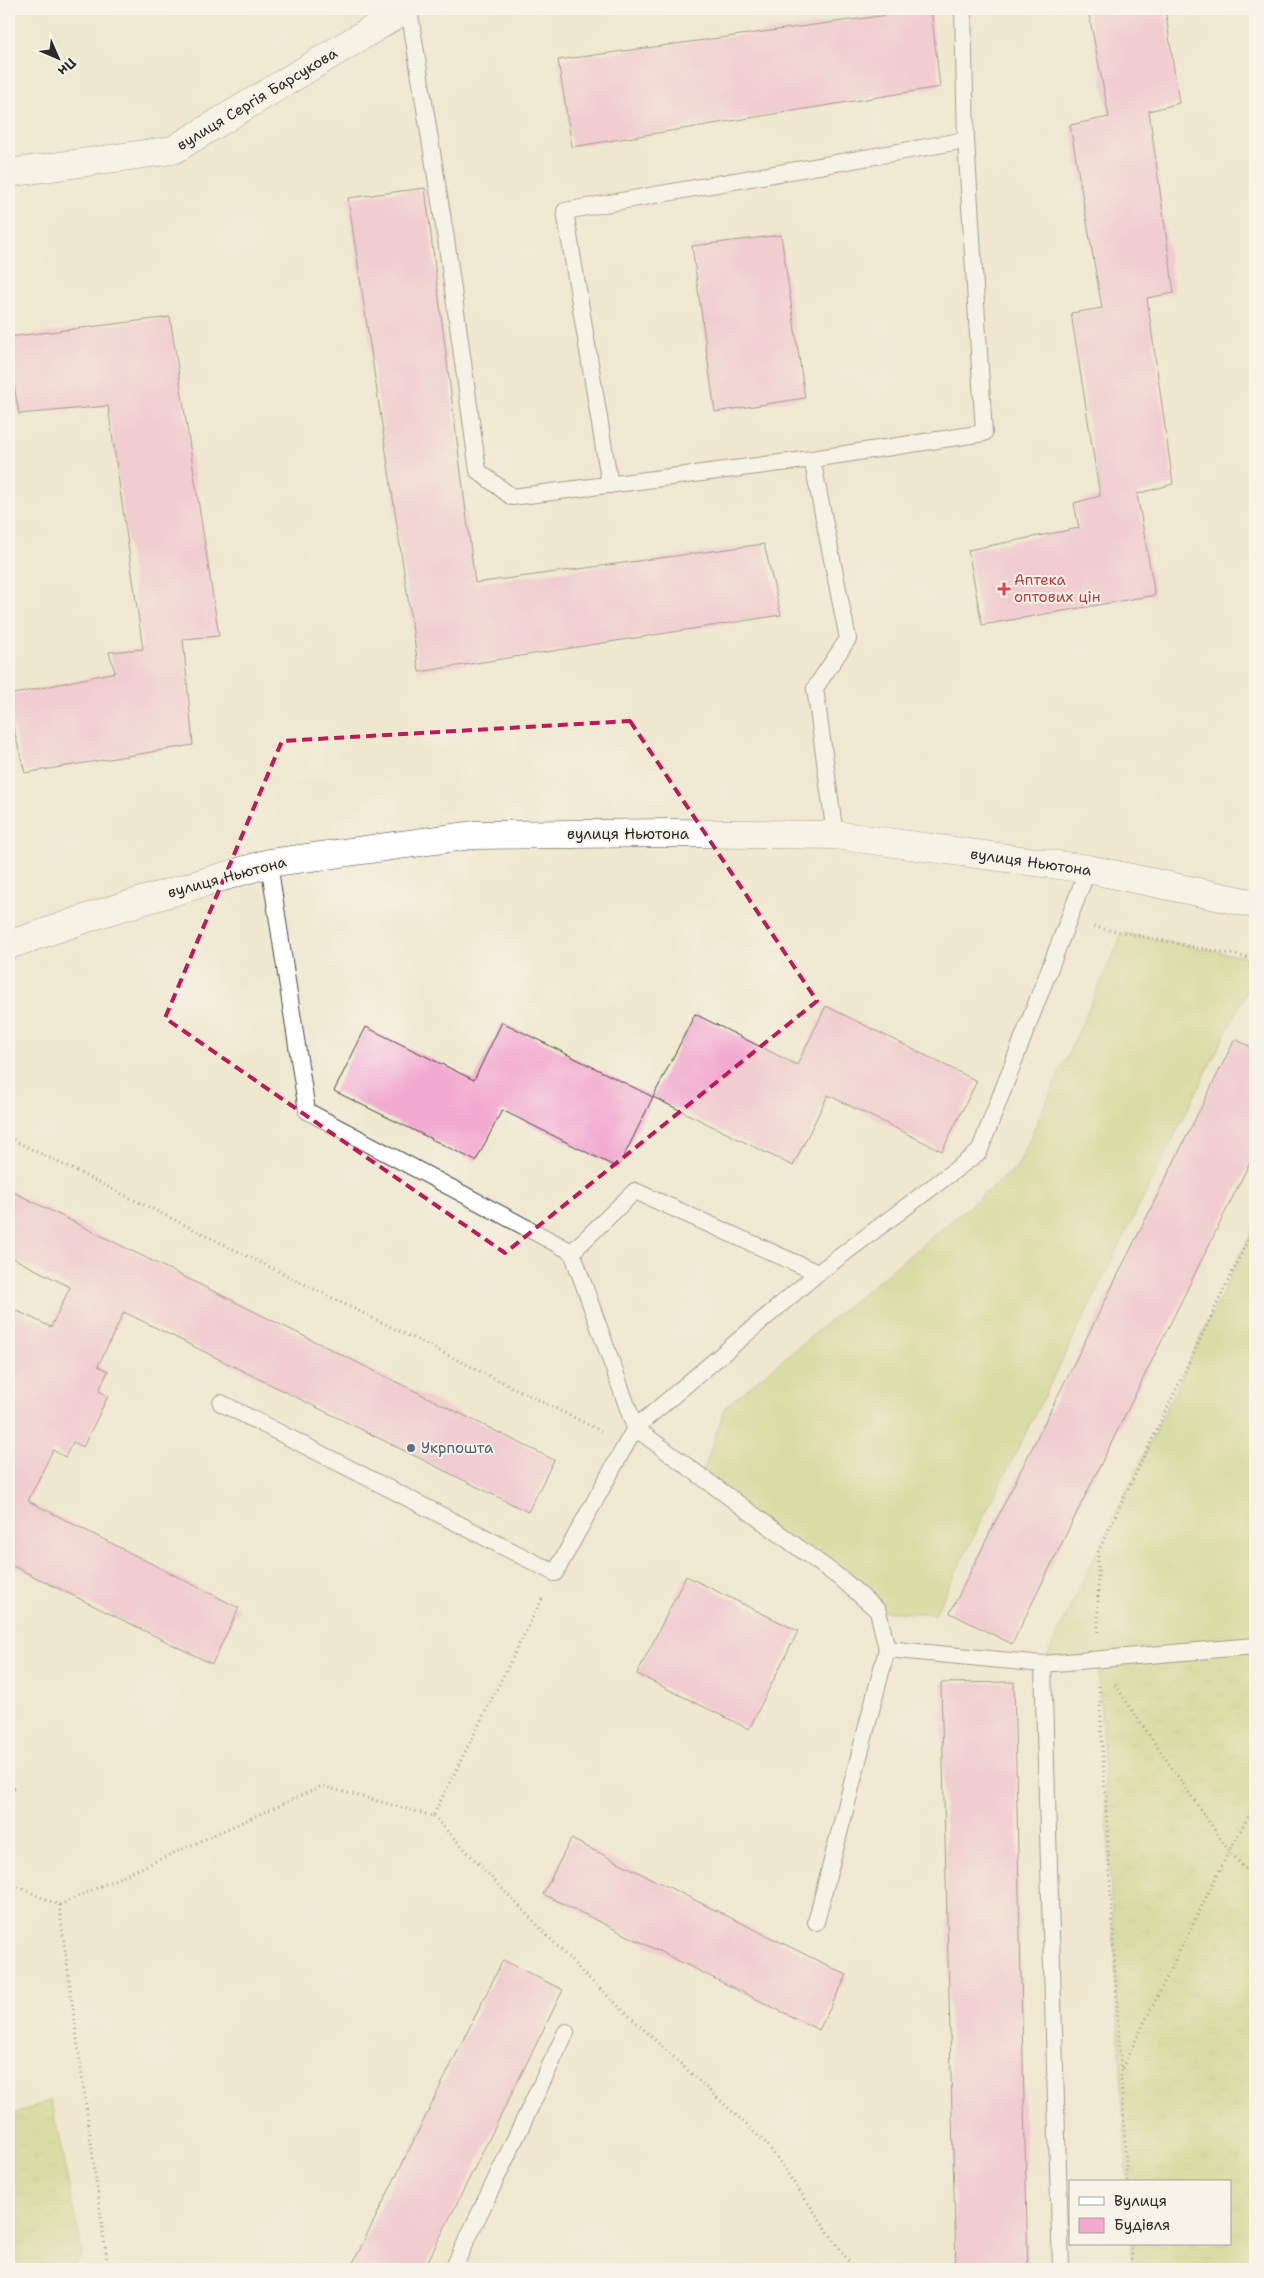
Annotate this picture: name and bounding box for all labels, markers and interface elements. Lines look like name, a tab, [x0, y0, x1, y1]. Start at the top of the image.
north arrow	[32, 32, 82, 82]
street label: вулиця Сергія Барсукова	[173, 43, 342, 155]
text: Пн	[54, 54, 80, 80]
place label: Аптека оптових цін	[1014, 570, 1100, 607]
marker: Аптека оптових цін	[998, 583, 1010, 595]
street label: вулиця Ньютона	[567, 824, 690, 844]
street label: вулиця Ньютона	[969, 844, 1094, 880]
street label: вулиця Ньютона	[165, 851, 289, 902]
place label: Укрпошта	[421, 1438, 494, 1458]
marker: Укрпошта	[405, 1442, 417, 1454]
legend	[1069, 2180, 1232, 2246]
text: Вулиця	[1114, 2191, 1167, 2211]
text: Будівля	[1114, 2215, 1170, 2235]

